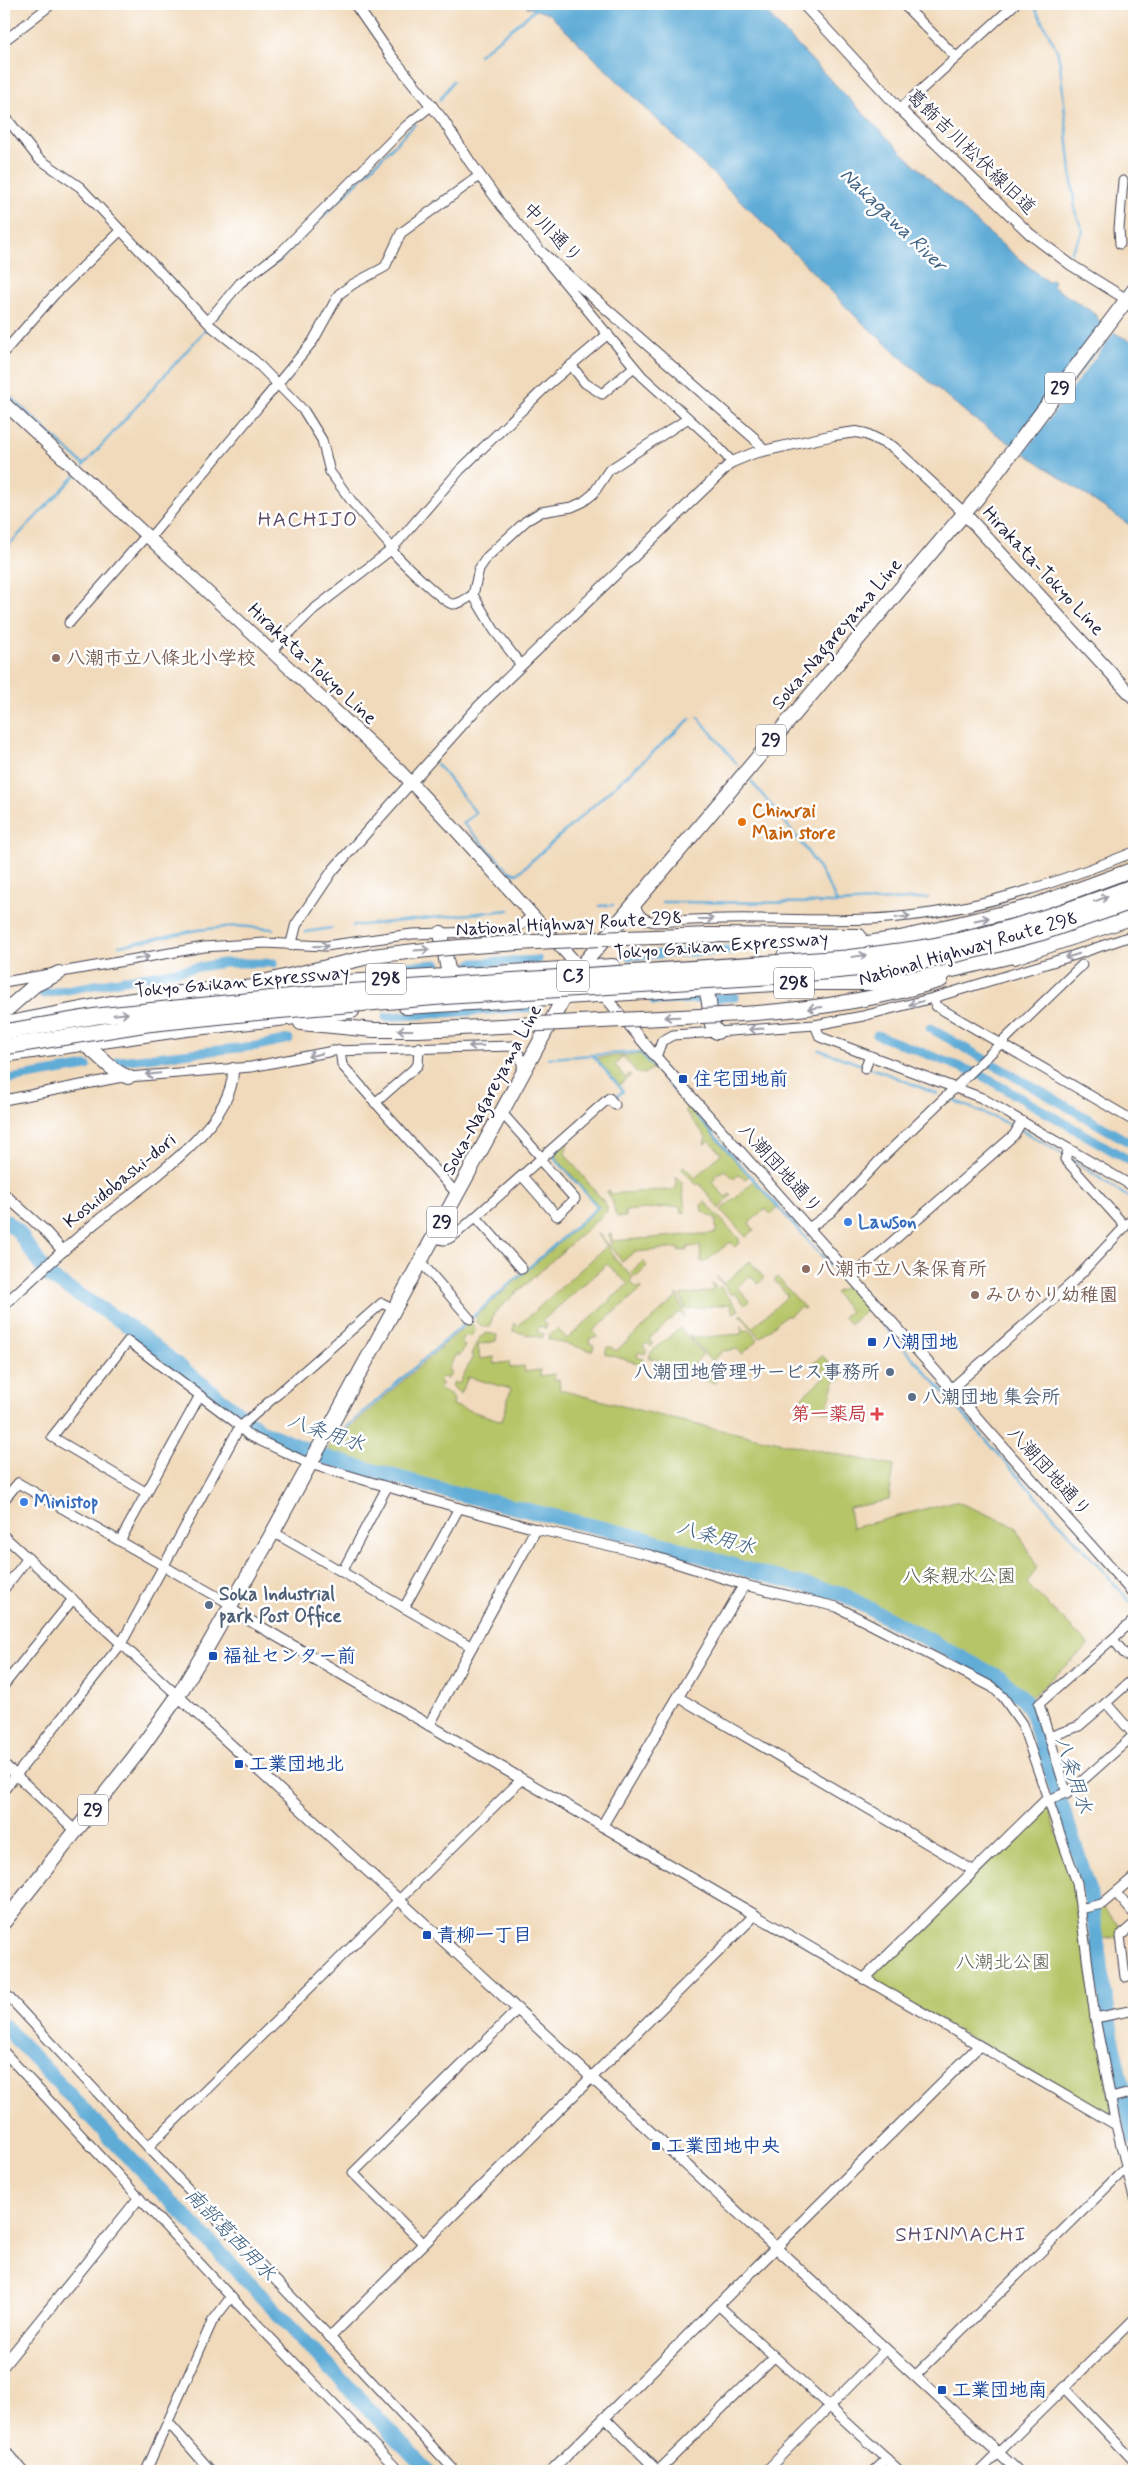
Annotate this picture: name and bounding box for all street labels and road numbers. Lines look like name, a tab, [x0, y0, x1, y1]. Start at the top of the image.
street label: 葛飾吉川松伏線旧道	[901, 84, 1041, 220]
street label: 中川通り	[517, 197, 587, 269]
road number: 29	[1045, 372, 1075, 403]
street label: Hirakata-Tokyo Line	[977, 501, 1109, 641]
street label: Soka-Nagareyama Line	[766, 553, 910, 717]
street label: Hirakata-Tokyo Line	[242, 598, 382, 730]
road number: 29	[756, 724, 786, 756]
street label: National Highway Route 298	[455, 906, 683, 943]
street label: National Highway Route 298	[856, 906, 1081, 993]
street label: Tokyo Gaikan Expressway	[613, 926, 829, 967]
street label: Tokyo Gaikan Expressway	[134, 960, 350, 1005]
road number: C3	[557, 960, 589, 991]
road number: 298	[366, 964, 406, 994]
road number: 298	[774, 968, 814, 998]
street label: Soka-Nagareyama Line	[436, 1000, 550, 1181]
street label: 八潮団地通り	[733, 1118, 827, 1220]
street label: Koshidobashi-dori	[58, 1128, 182, 1234]
road number: 29	[427, 1206, 457, 1238]
street label: 八潮団地通り	[1002, 1421, 1096, 1523]
road number: 29	[78, 1794, 108, 1826]

